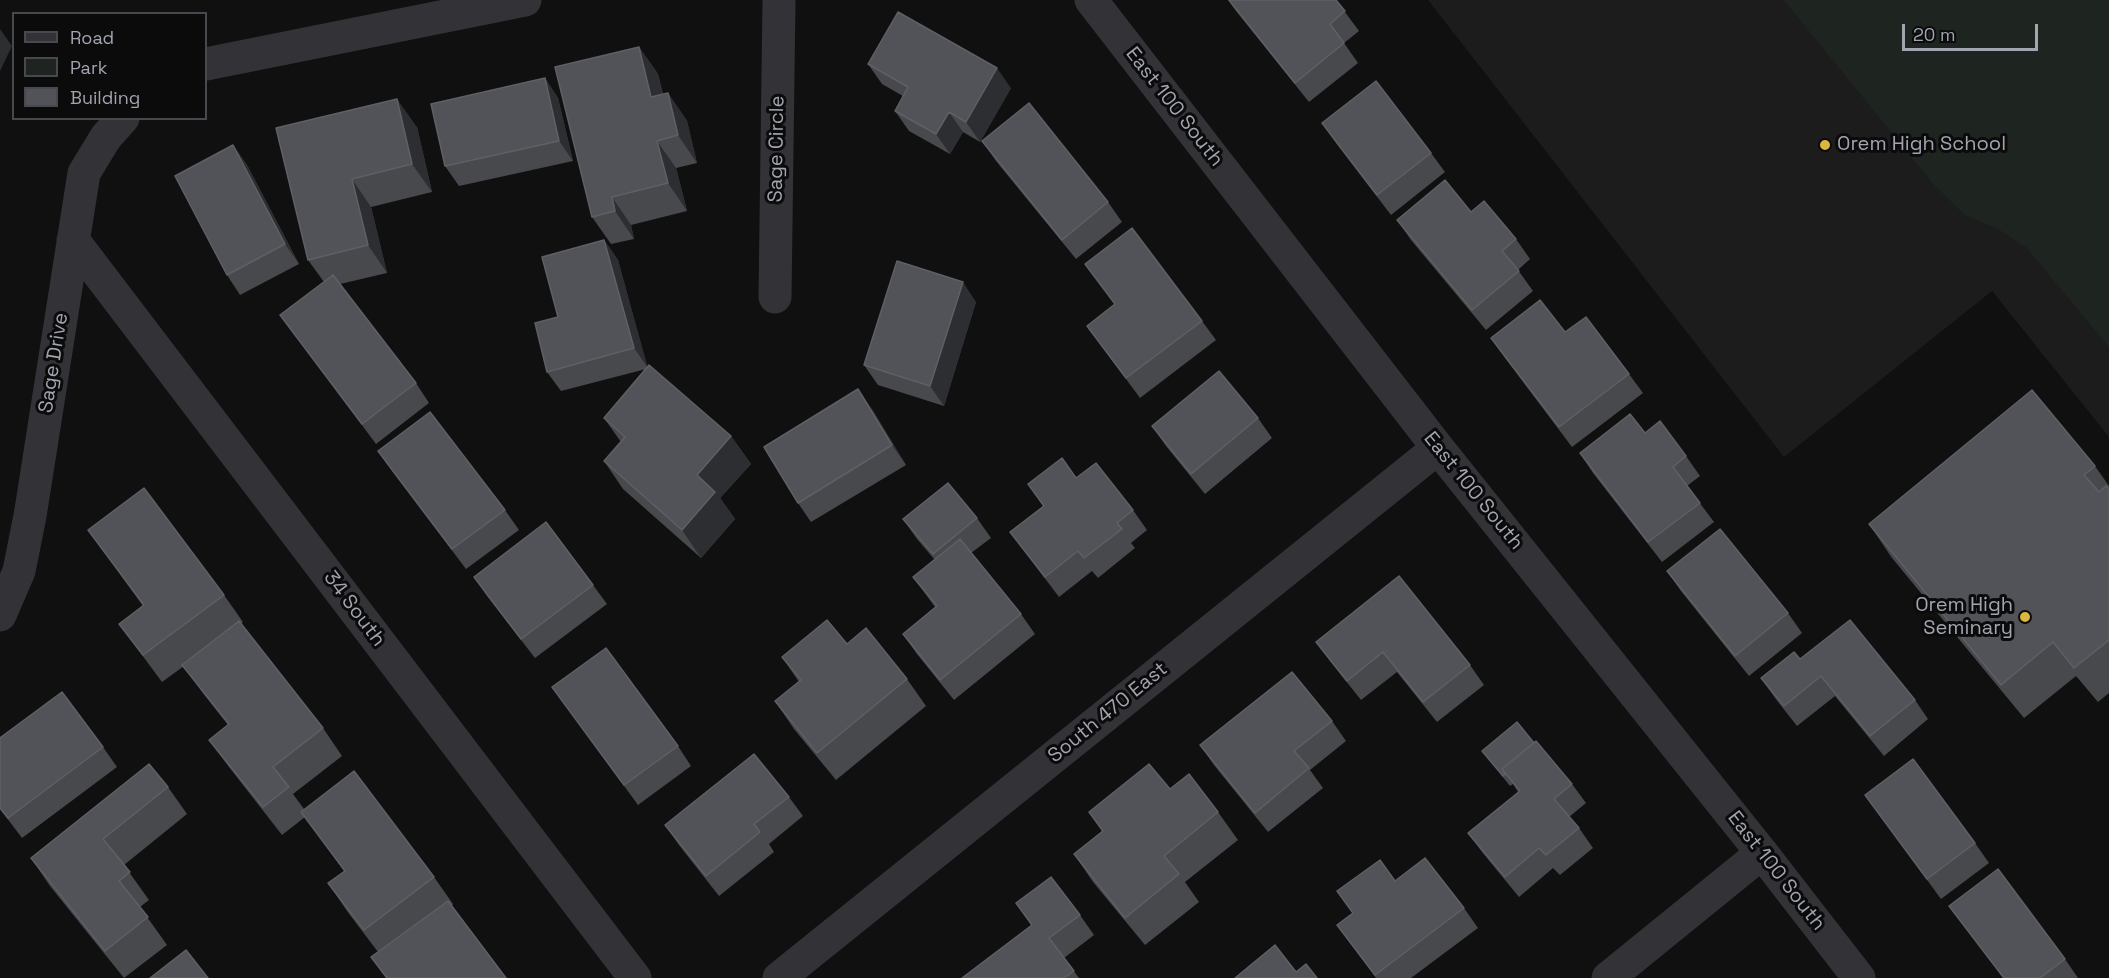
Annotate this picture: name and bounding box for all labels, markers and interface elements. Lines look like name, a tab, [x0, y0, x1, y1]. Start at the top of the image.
legend	[12, 12, 207, 120]
scale bar	[1905, 12, 2042, 50]
text: 20 m	[1913, 23, 1956, 46]
text: Road	[70, 26, 114, 49]
street label: East 100 South	[1120, 43, 1228, 171]
text: Park	[70, 56, 107, 79]
text: Building	[70, 86, 140, 109]
street label: Sage Circle	[764, 95, 790, 203]
place label: Orem High School	[1837, 133, 2006, 157]
marker: Orem High School	[1818, 138, 1832, 152]
street label: Sage Drive	[34, 311, 74, 415]
street label: East 100 South	[1418, 427, 1528, 555]
street label: 34 South	[318, 567, 390, 651]
place label: Orem High Seminary	[1915, 594, 2013, 641]
marker: Orem High Seminary	[2018, 610, 2032, 624]
street label: South 470 East	[1043, 658, 1173, 768]
street label: East 100 South	[1722, 807, 1830, 935]

